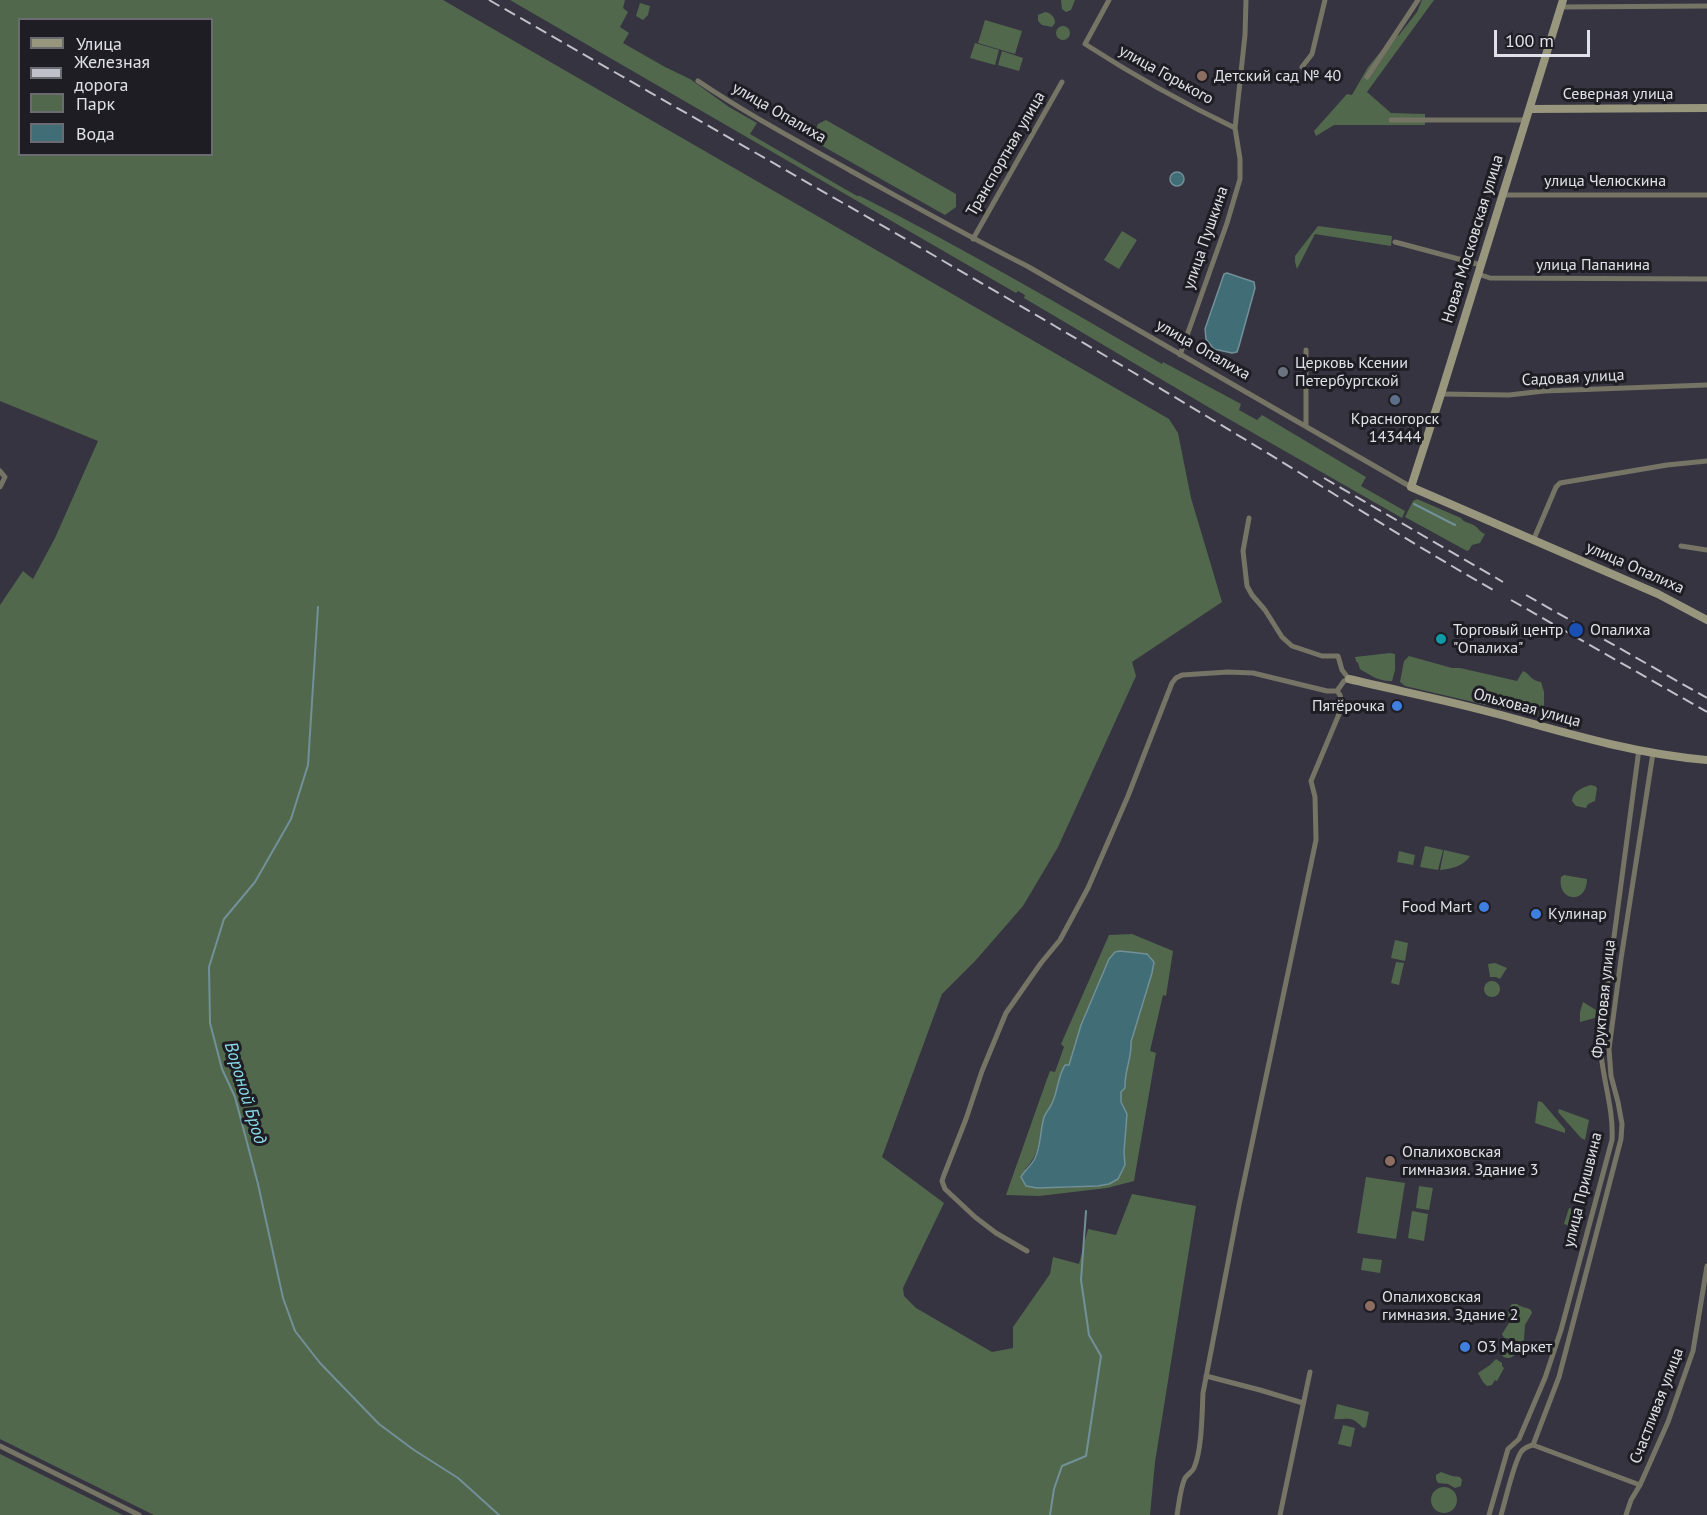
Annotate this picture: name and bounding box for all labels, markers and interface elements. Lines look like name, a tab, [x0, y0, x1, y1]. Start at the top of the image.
legend	[18, 18, 213, 156]
scale bar	[1497, 18, 1593, 56]
text: 100 m	[1505, 29, 1554, 52]
text: Улица	[76, 32, 122, 55]
street label: улица Горького	[1115, 41, 1217, 109]
text: Железная дорога	[74, 50, 150, 96]
place label: Детский сад № 40	[1214, 66, 1341, 86]
marker: Детский сад № 40	[1195, 69, 1209, 83]
street label: улица Опалиха	[729, 78, 829, 148]
street label: Северная улица	[1563, 84, 1673, 104]
street label: Транспортная улица	[963, 88, 1049, 220]
text: Парк	[76, 92, 115, 115]
text: Вода	[76, 122, 115, 145]
street label: Новая Московская улица	[1438, 153, 1508, 325]
street label: улица Челюскина	[1544, 171, 1666, 191]
street label: улица Пушкина	[1179, 184, 1233, 292]
street label: улица Папанина	[1536, 255, 1650, 275]
street label: улица Опалиха	[1153, 315, 1253, 385]
place label: Церковь Ксении Петербургской	[1295, 353, 1408, 391]
marker: Церковь Ксении Петербургской	[1276, 365, 1290, 379]
street label: Садовая улица	[1521, 366, 1625, 390]
marker: Красногорск 143444	[1388, 393, 1402, 407]
place label: Красногорск 143444	[1351, 409, 1439, 447]
street label: улица Опалиха	[1583, 538, 1687, 598]
place label: Торговый центр "Опалиха"	[1453, 620, 1563, 658]
place label: Опалиха	[1590, 620, 1650, 640]
marker: Опалиха	[1567, 621, 1585, 639]
marker: Торговый центр "Опалиха"	[1434, 632, 1448, 646]
street label: Ольховая улица	[1471, 684, 1583, 732]
place label: Пятёрочка	[1312, 696, 1385, 716]
marker: Пятёрочка	[1390, 699, 1404, 713]
place label: Food Mart	[1402, 897, 1472, 917]
marker: Food Mart	[1477, 900, 1491, 914]
place label: Кулинар	[1548, 904, 1607, 924]
marker: Кулинар	[1529, 907, 1543, 921]
street label: Фруктовая улица	[1588, 939, 1620, 1059]
water label: Вороной Брод	[219, 1039, 271, 1147]
street label: улица Пришвина	[1559, 1130, 1607, 1250]
place label: Опалиховская гимназия. Здание 3	[1402, 1142, 1538, 1180]
marker: Опалиховская гимназия. Здание 3	[1383, 1154, 1397, 1168]
place label: Опалиховская гимназия. Здание 2	[1382, 1287, 1518, 1325]
marker: Опалиховская гимназия. Здание 2	[1363, 1299, 1377, 1313]
place label: О3 Маркет	[1477, 1337, 1552, 1357]
marker: О3 Маркет	[1458, 1340, 1472, 1354]
street label: Счастливая улица	[1626, 1345, 1688, 1467]

